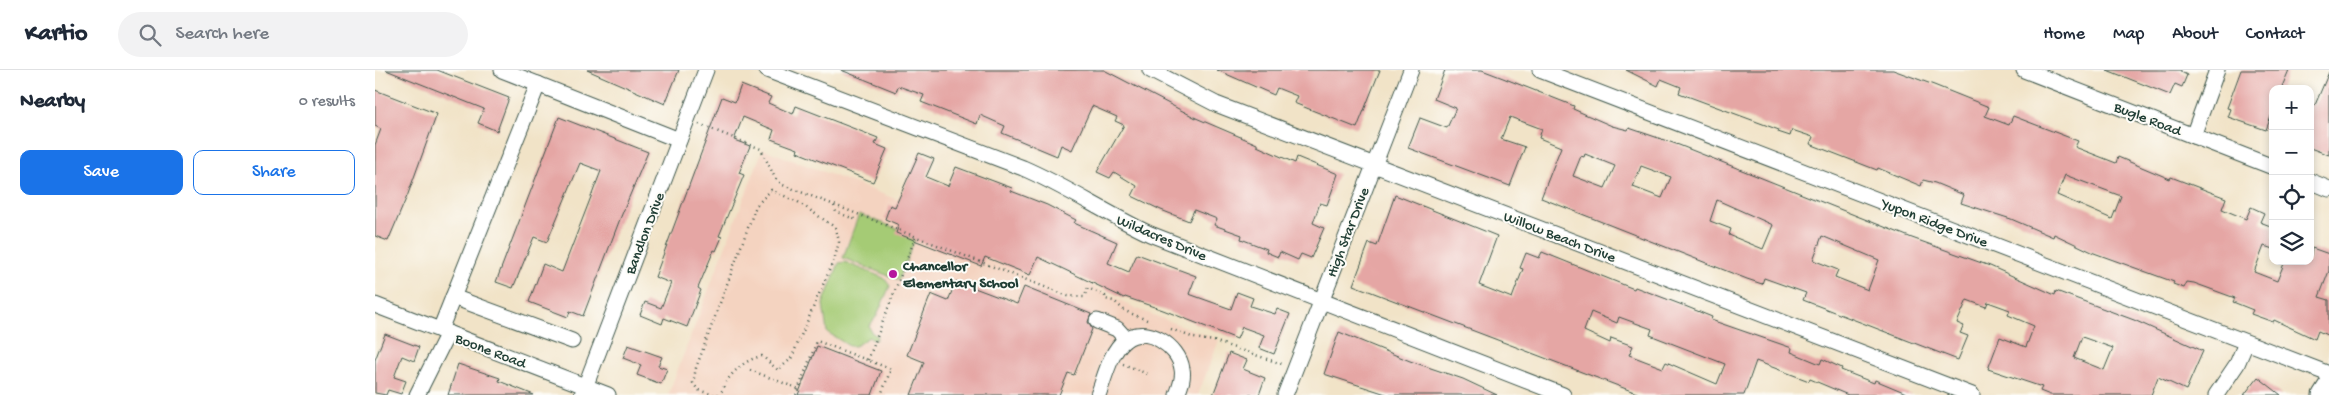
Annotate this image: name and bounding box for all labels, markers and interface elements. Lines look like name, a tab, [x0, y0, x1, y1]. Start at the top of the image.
search box	[118, 12, 468, 57]
text: Kartio	[25, 20, 88, 49]
icon: search	[136, 21, 164, 49]
text: Search here	[176, 23, 269, 46]
text: Home	[2043, 24, 2085, 45]
text: Map	[2113, 24, 2144, 45]
text: About	[2172, 24, 2218, 45]
text: Contact	[2246, 24, 2304, 45]
map controls	[2269, 85, 2314, 265]
button: +	[2269, 85, 2314, 130]
text: Nearby	[20, 90, 85, 115]
text: 0 results	[299, 93, 355, 112]
street label: Bugle Road	[2110, 98, 2185, 141]
button: −	[2269, 130, 2314, 175]
button: Save	[20, 150, 183, 195]
button: Share	[193, 150, 355, 195]
button: locate	[2269, 175, 2314, 220]
street label: High Star Drive	[1323, 185, 1374, 280]
street label: Bandlon Drive	[622, 190, 670, 278]
street label: Yupon Ridge Drive	[1877, 195, 1990, 252]
street label: Willow Beach Drive	[1501, 208, 1618, 268]
street label: Wildacres Drive	[1113, 212, 1209, 266]
button: layers	[2269, 220, 2314, 265]
place label: Chancellor Elementary School	[902, 258, 1019, 293]
marker: Chancellor Elementary School	[887, 268, 899, 280]
street label: Boone Road	[451, 330, 529, 374]

